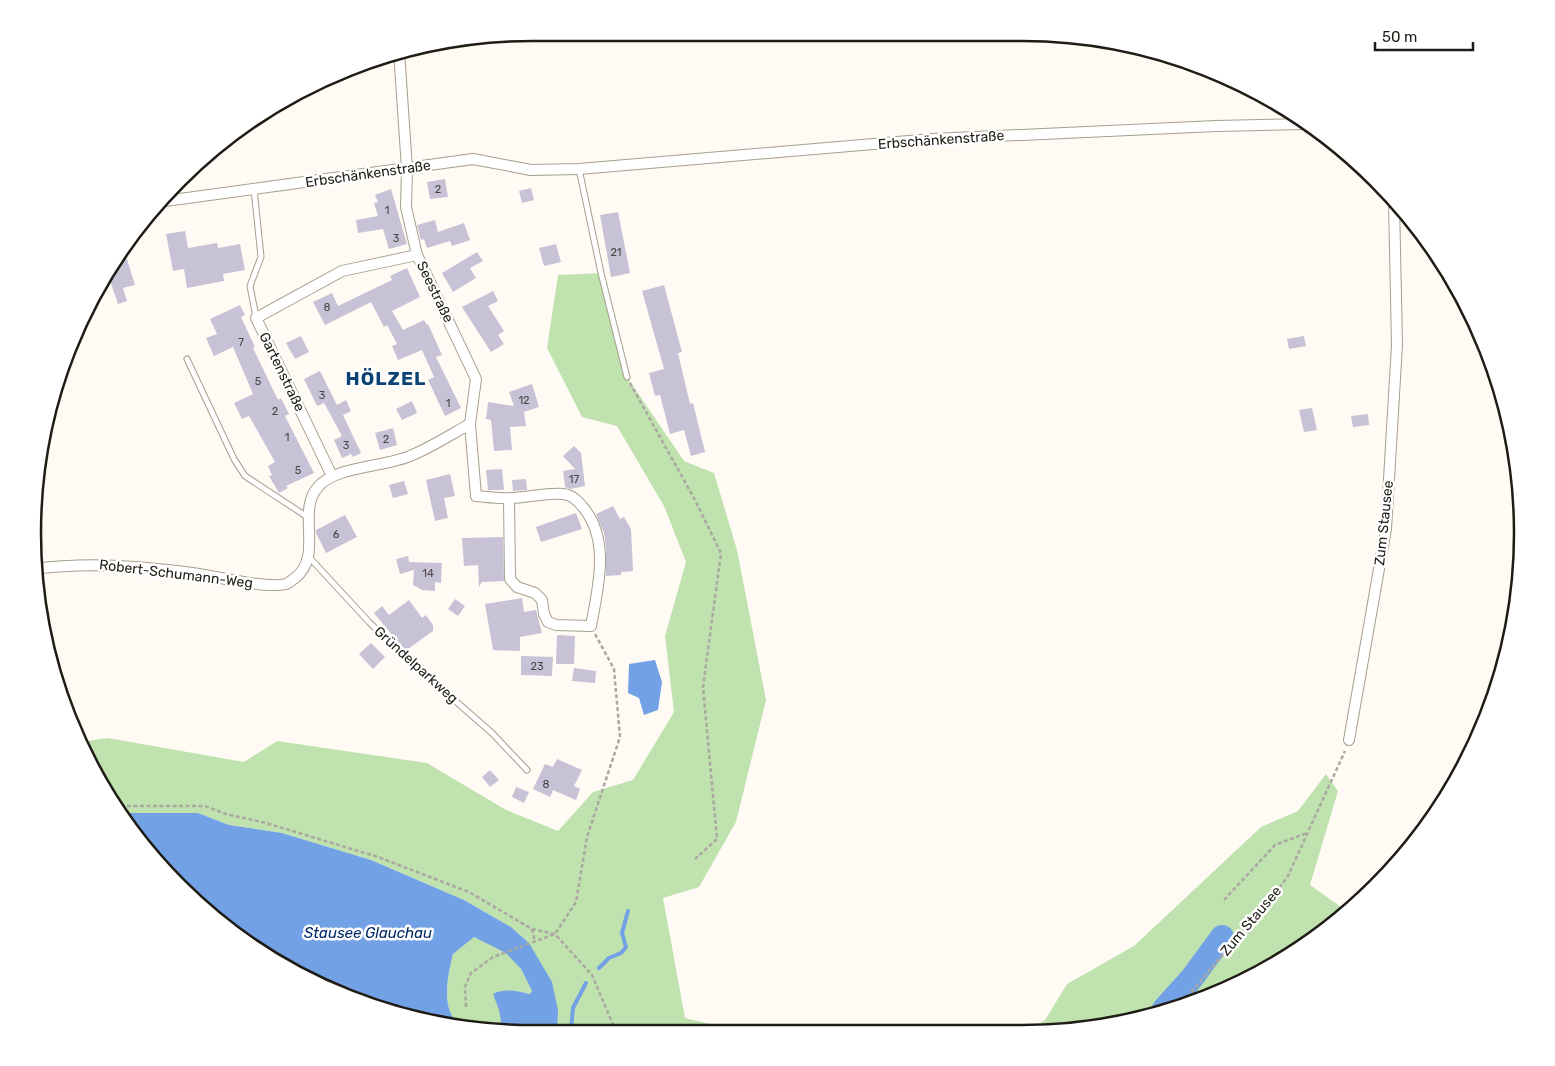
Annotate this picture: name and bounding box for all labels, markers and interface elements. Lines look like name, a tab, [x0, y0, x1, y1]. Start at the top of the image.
scale bar	[1375, 20, 1472, 52]
text: 50 m	[1382, 28, 1417, 46]
street label: Erbschänkenstraße	[877, 127, 1005, 153]
street label: Erbschänkenstraße	[304, 157, 432, 191]
house number: 2	[435, 183, 441, 196]
house number: 1	[385, 204, 389, 217]
house number: 3	[393, 232, 400, 245]
house number: 21	[610, 246, 622, 259]
street label: Seestraße	[413, 259, 457, 326]
house number: 8	[324, 301, 331, 314]
street label: Gartenstraße	[256, 330, 309, 415]
house number: 7	[238, 336, 244, 349]
district label: HÖLZEL	[346, 367, 426, 390]
house number: 5	[255, 375, 262, 388]
house number: 3	[319, 389, 326, 402]
house number: 12	[518, 394, 530, 407]
house number: 1	[446, 397, 450, 410]
house number: 2	[272, 405, 278, 418]
house number: 1	[285, 431, 289, 444]
house number: 2	[383, 433, 389, 446]
house number: 3	[343, 439, 350, 452]
house number: 5	[295, 464, 302, 477]
house number: 17	[569, 473, 580, 486]
street label: Zum Stausee	[1371, 479, 1397, 566]
house number: 6	[333, 528, 340, 541]
street label: Robert-Schumann-Weg	[98, 556, 254, 592]
house number: 14	[422, 567, 434, 580]
street label: Gründelparkweg	[370, 623, 462, 707]
house number: 23	[530, 660, 544, 673]
house number: 8	[543, 778, 550, 791]
street label: Zum Stausee	[1217, 883, 1285, 959]
water label: Stausee Glauchau	[304, 924, 432, 942]

